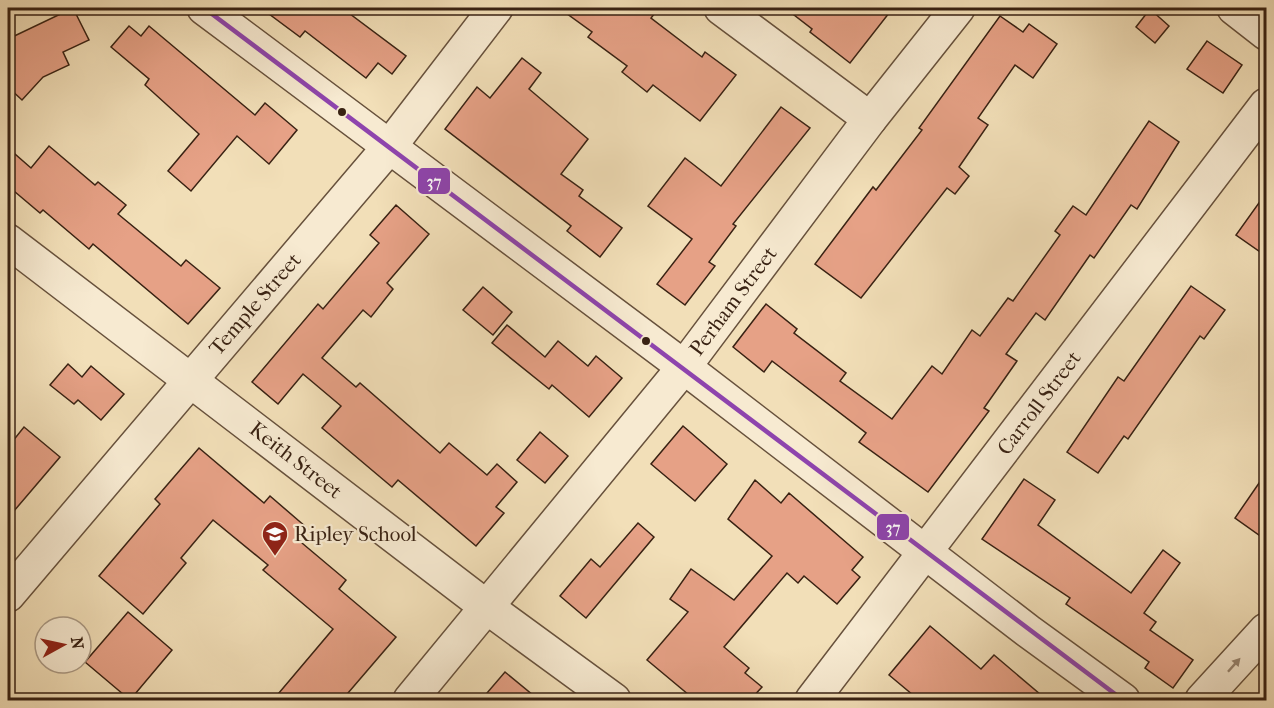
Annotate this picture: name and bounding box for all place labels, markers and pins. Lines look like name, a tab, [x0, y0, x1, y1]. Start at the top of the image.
unlabelled marker	[336, 106, 348, 118]
unlabelled marker	[640, 335, 652, 347]
school or university icon: Ripley School	[260, 519, 290, 557]
place label: Ripley School	[294, 522, 417, 546]

